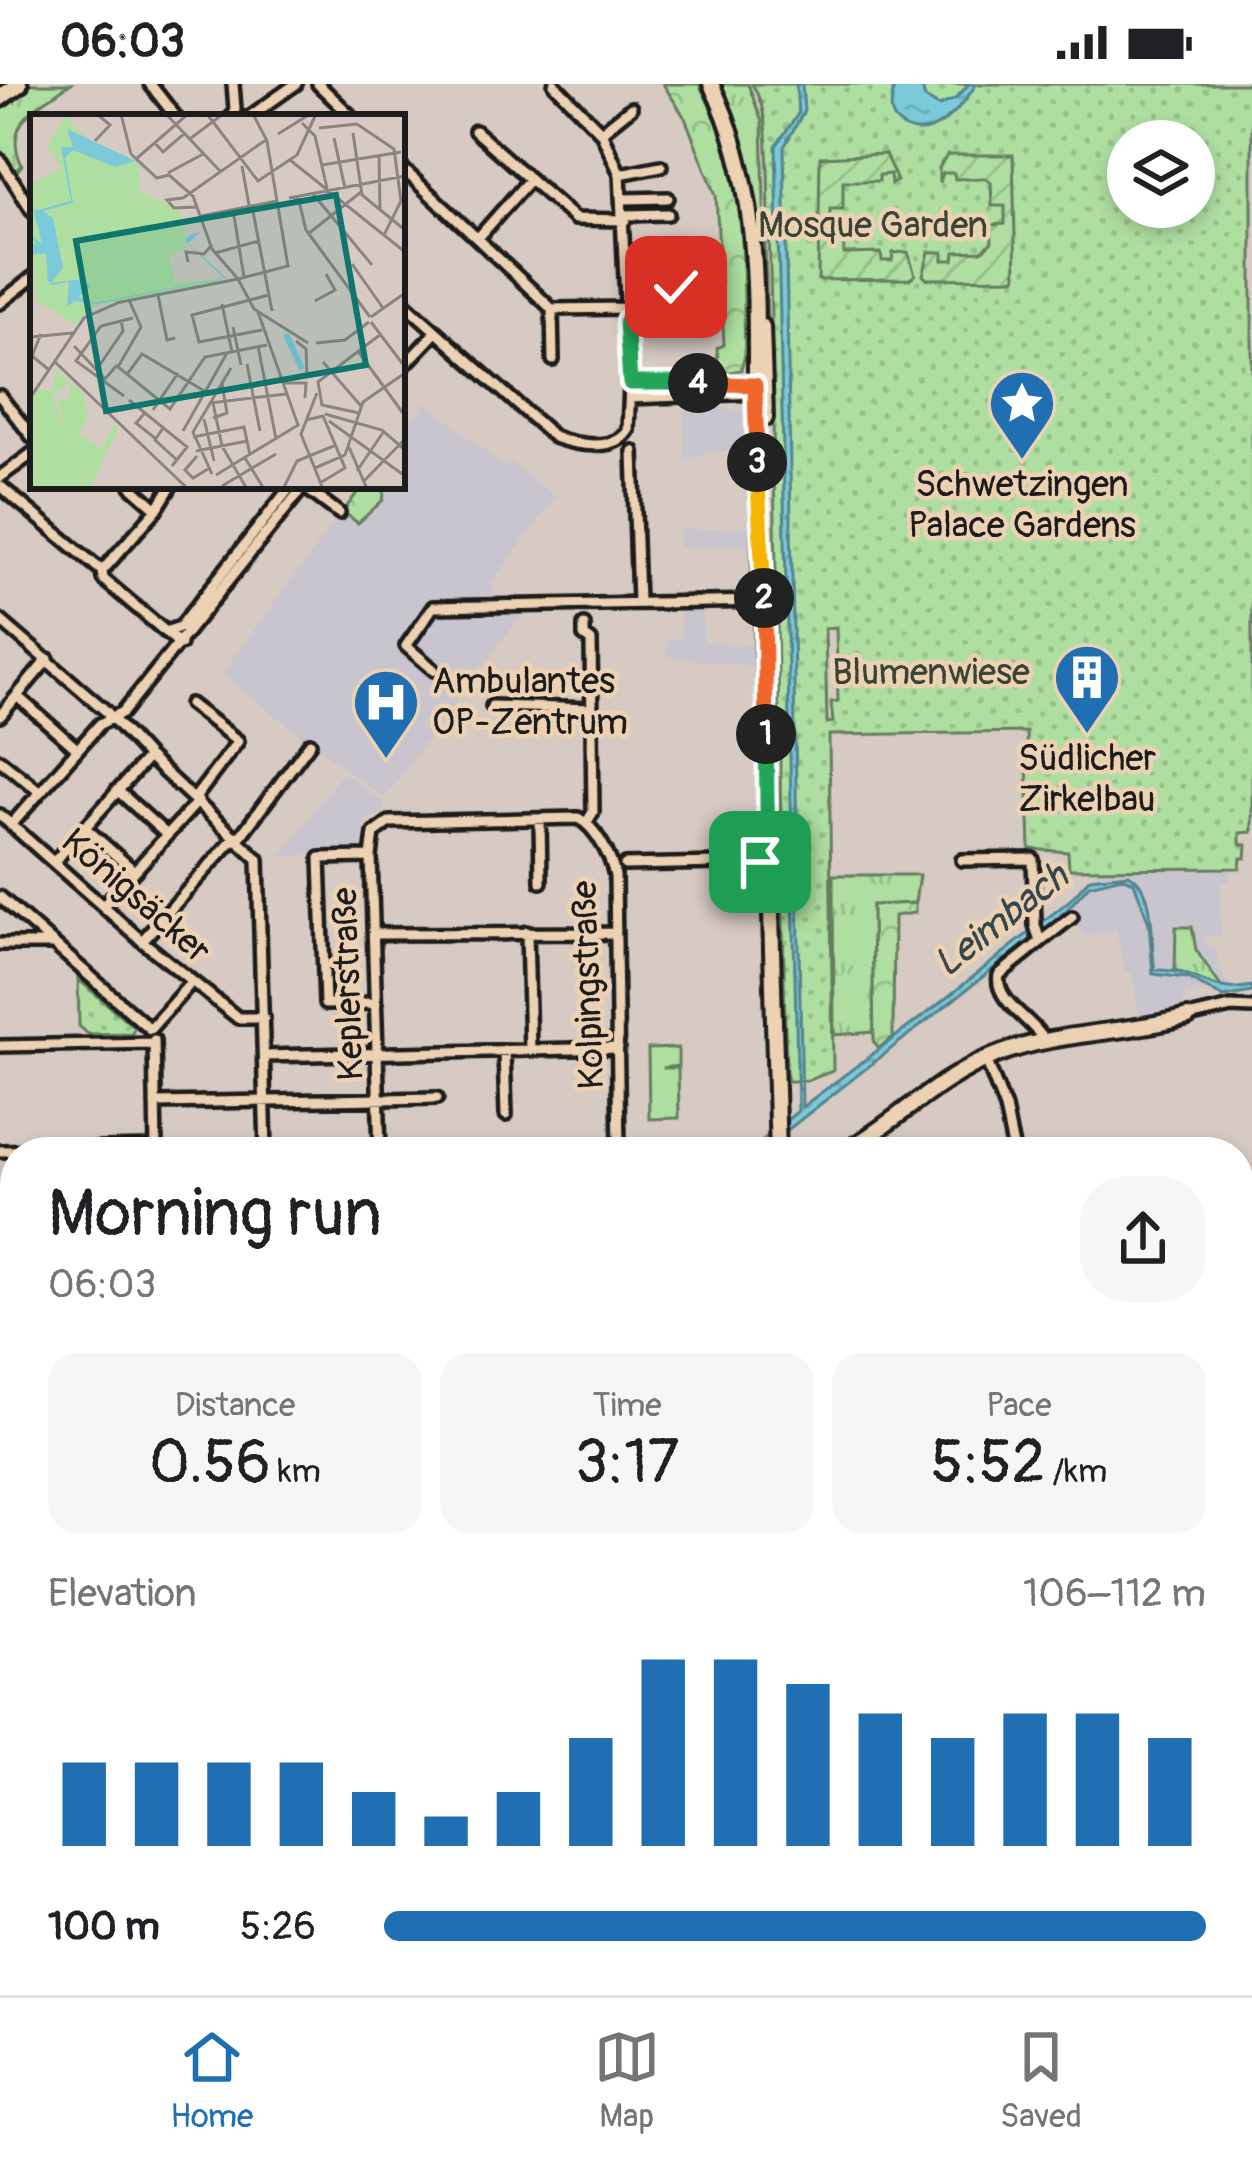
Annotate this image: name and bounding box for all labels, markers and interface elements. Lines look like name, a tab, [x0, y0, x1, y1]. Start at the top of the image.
text: 06:03	[60, 14, 185, 70]
inset map	[30, 114, 405, 489]
map controls	[1107, 120, 1215, 228]
button: layers	[1107, 120, 1215, 228]
park label: Mosque Garden	[758, 203, 988, 248]
pin	[625, 236, 727, 338]
icon: check	[643, 254, 709, 320]
pin: 4	[668, 353, 728, 413]
text: 4	[688, 362, 708, 403]
place icon: Schwetzingen Palace Gardens	[987, 368, 1057, 462]
pin: 3	[727, 432, 787, 492]
text: 3	[748, 441, 766, 482]
place label: Schwetzingen Palace Gardens	[908, 462, 1136, 548]
pin: 2	[734, 568, 794, 628]
text: 2	[755, 577, 773, 618]
building icon: Südlicher Zirkelbau	[1052, 642, 1122, 736]
park label: Blumenwiese	[832, 650, 1030, 695]
place label: Ambulantes OP-Zentrum	[432, 659, 628, 745]
hospital icon: Ambulantes OP-Zentrum	[351, 667, 421, 761]
pin: 1	[736, 704, 796, 764]
text: 1	[760, 713, 772, 754]
place label: Südlicher Zirkelbau	[1018, 736, 1156, 822]
pin	[709, 811, 811, 913]
street label: Königsäcker	[52, 819, 220, 973]
icon: arrive	[727, 829, 793, 895]
water label: Leimbach	[924, 851, 1080, 988]
street label: Kolpingstraße	[562, 880, 614, 1090]
street label: Keplerstraße	[322, 886, 374, 1081]
text: Morning run	[48, 1173, 382, 1256]
button: share	[1080, 1176, 1206, 1302]
text: 06:03	[48, 1260, 156, 1309]
text: Distance	[175, 1385, 295, 1426]
text: Time	[593, 1385, 661, 1426]
text: Pace	[986, 1385, 1052, 1426]
text: 0.56	[149, 1426, 271, 1501]
text: 3:17	[575, 1426, 679, 1501]
text: 5:52	[931, 1426, 1045, 1501]
text: km	[271, 1451, 321, 1492]
text: /km	[1045, 1451, 1107, 1492]
text: Elevation	[48, 1569, 197, 1618]
text: 106–112 m	[1023, 1569, 1206, 1618]
text: 100 m	[48, 1902, 160, 1951]
text: 5:26	[240, 1902, 316, 1951]
tab: Home	[170, 2024, 253, 2137]
tab: Map	[594, 2024, 660, 2137]
tab: Saved	[1000, 2024, 1082, 2137]

